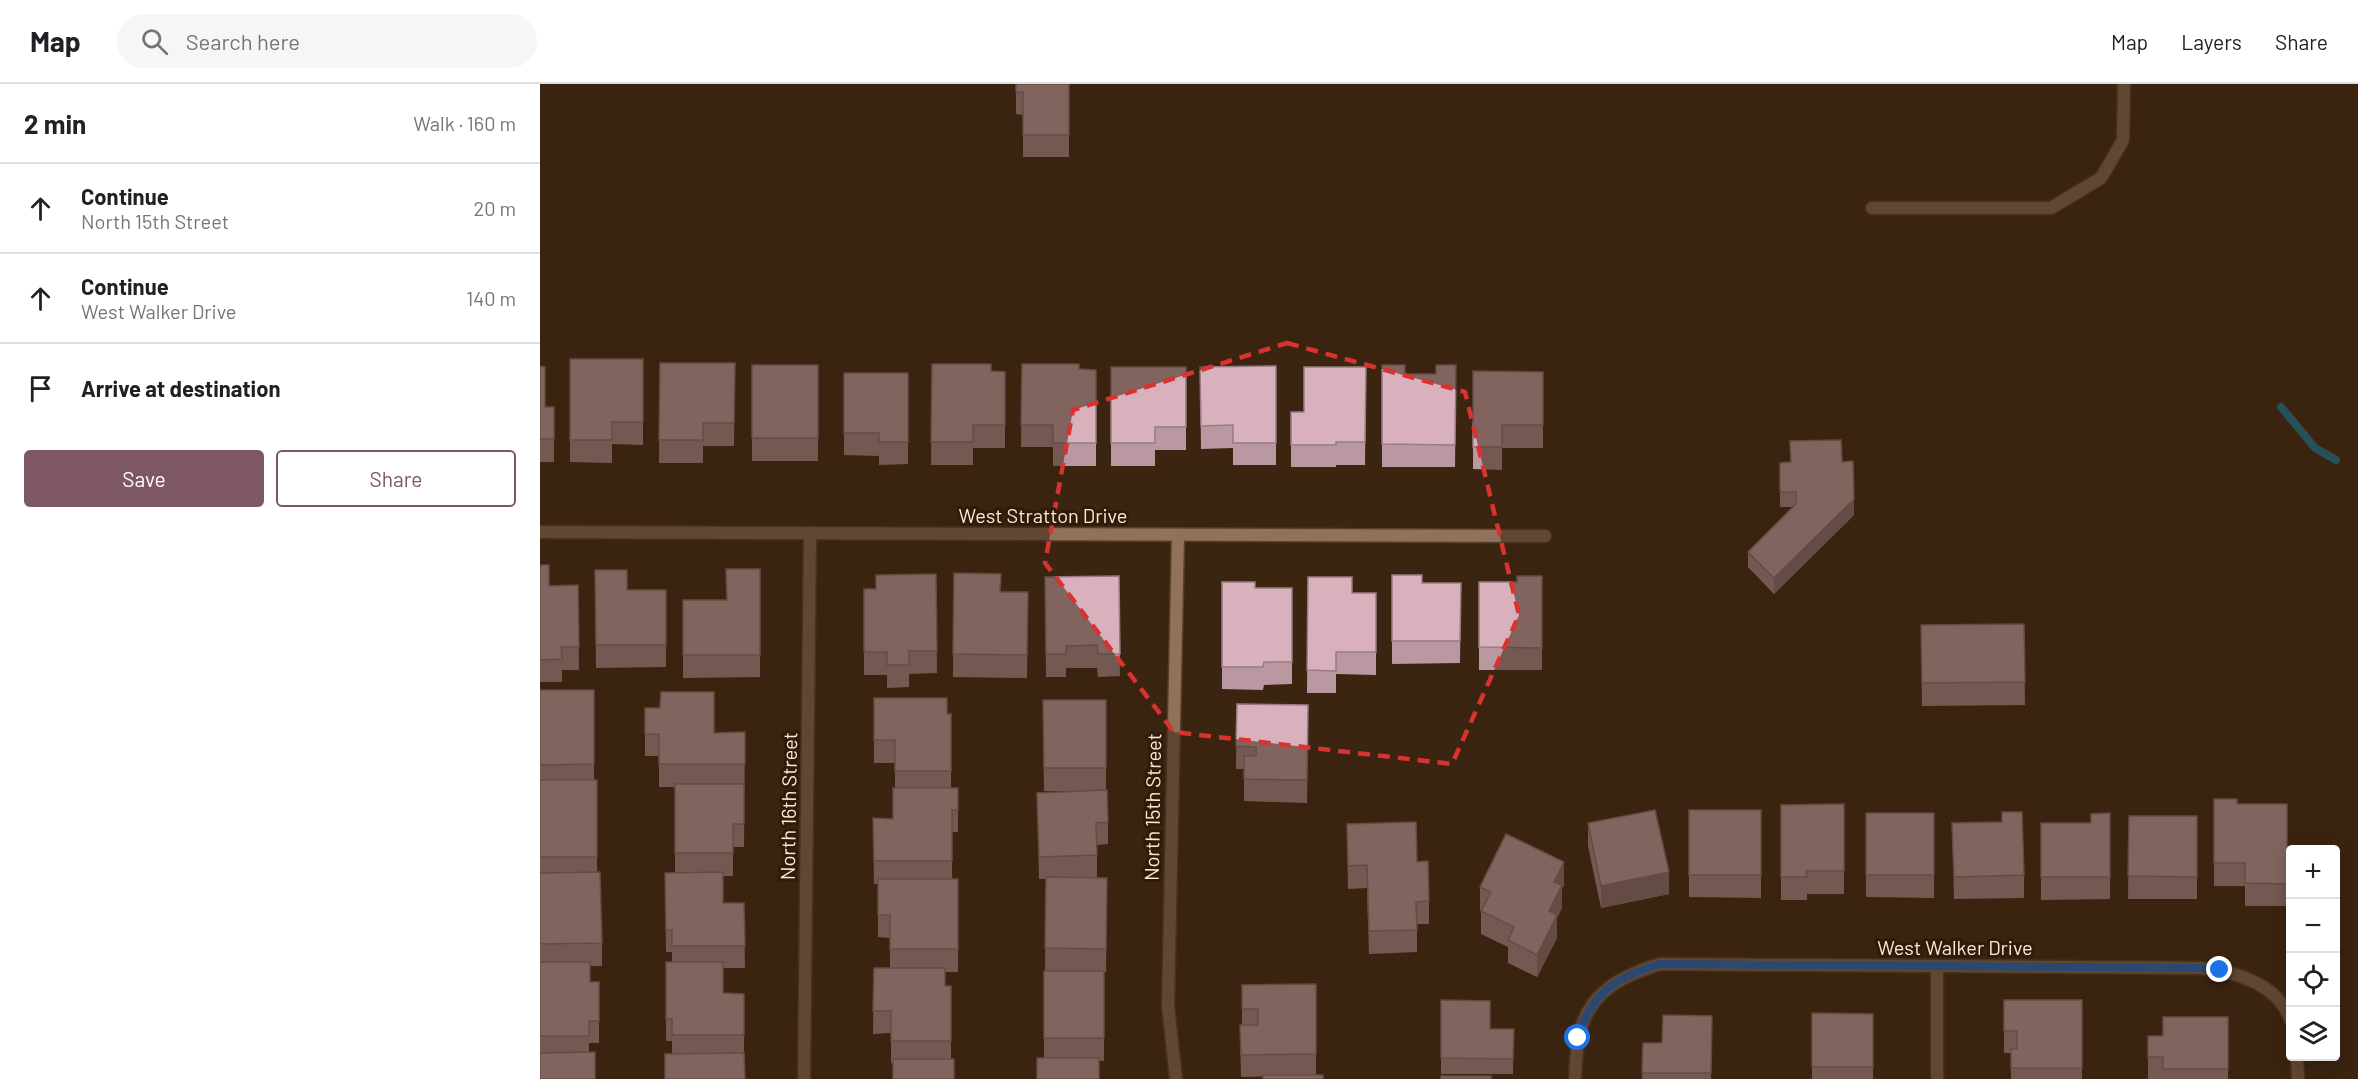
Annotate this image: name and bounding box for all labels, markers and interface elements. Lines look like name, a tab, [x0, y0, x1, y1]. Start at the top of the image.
search box	[117, 14, 537, 68]
text: Map	[30, 24, 81, 58]
icon: search	[138, 25, 171, 58]
text: Search here	[186, 28, 300, 54]
text: Map	[2111, 29, 2148, 54]
text: Layers	[2181, 29, 2242, 54]
text: Share	[2275, 29, 2328, 54]
text: 2 min	[24, 108, 86, 139]
text: Walk · 160 m	[413, 111, 516, 135]
text: Continue	[81, 183, 169, 209]
icon: ahead	[24, 192, 57, 225]
text: 20 m	[473, 196, 516, 220]
text: North 15th Street	[81, 209, 229, 233]
text: Continue	[81, 273, 169, 299]
icon: ahead	[24, 282, 57, 315]
text: 140 m	[466, 286, 516, 310]
text: West Walker Drive	[81, 299, 237, 323]
icon: arrive	[24, 372, 57, 405]
text: Arrive at destination	[81, 375, 280, 401]
button: Save	[24, 450, 264, 507]
button: Share	[276, 450, 516, 507]
street label: West Stratton Drive	[959, 503, 1127, 527]
street label: North 16th Street	[775, 732, 801, 880]
street label: North 15th Street	[1139, 733, 1165, 881]
map controls	[2286, 845, 2340, 1061]
button: +	[2286, 845, 2340, 899]
button: −	[2286, 899, 2340, 953]
street label: West Walker Drive	[1877, 935, 2033, 959]
button: locate	[2286, 953, 2340, 1007]
route end	[2206, 956, 2232, 982]
button: layers	[2286, 1007, 2340, 1061]
route start	[1564, 1024, 1590, 1050]

